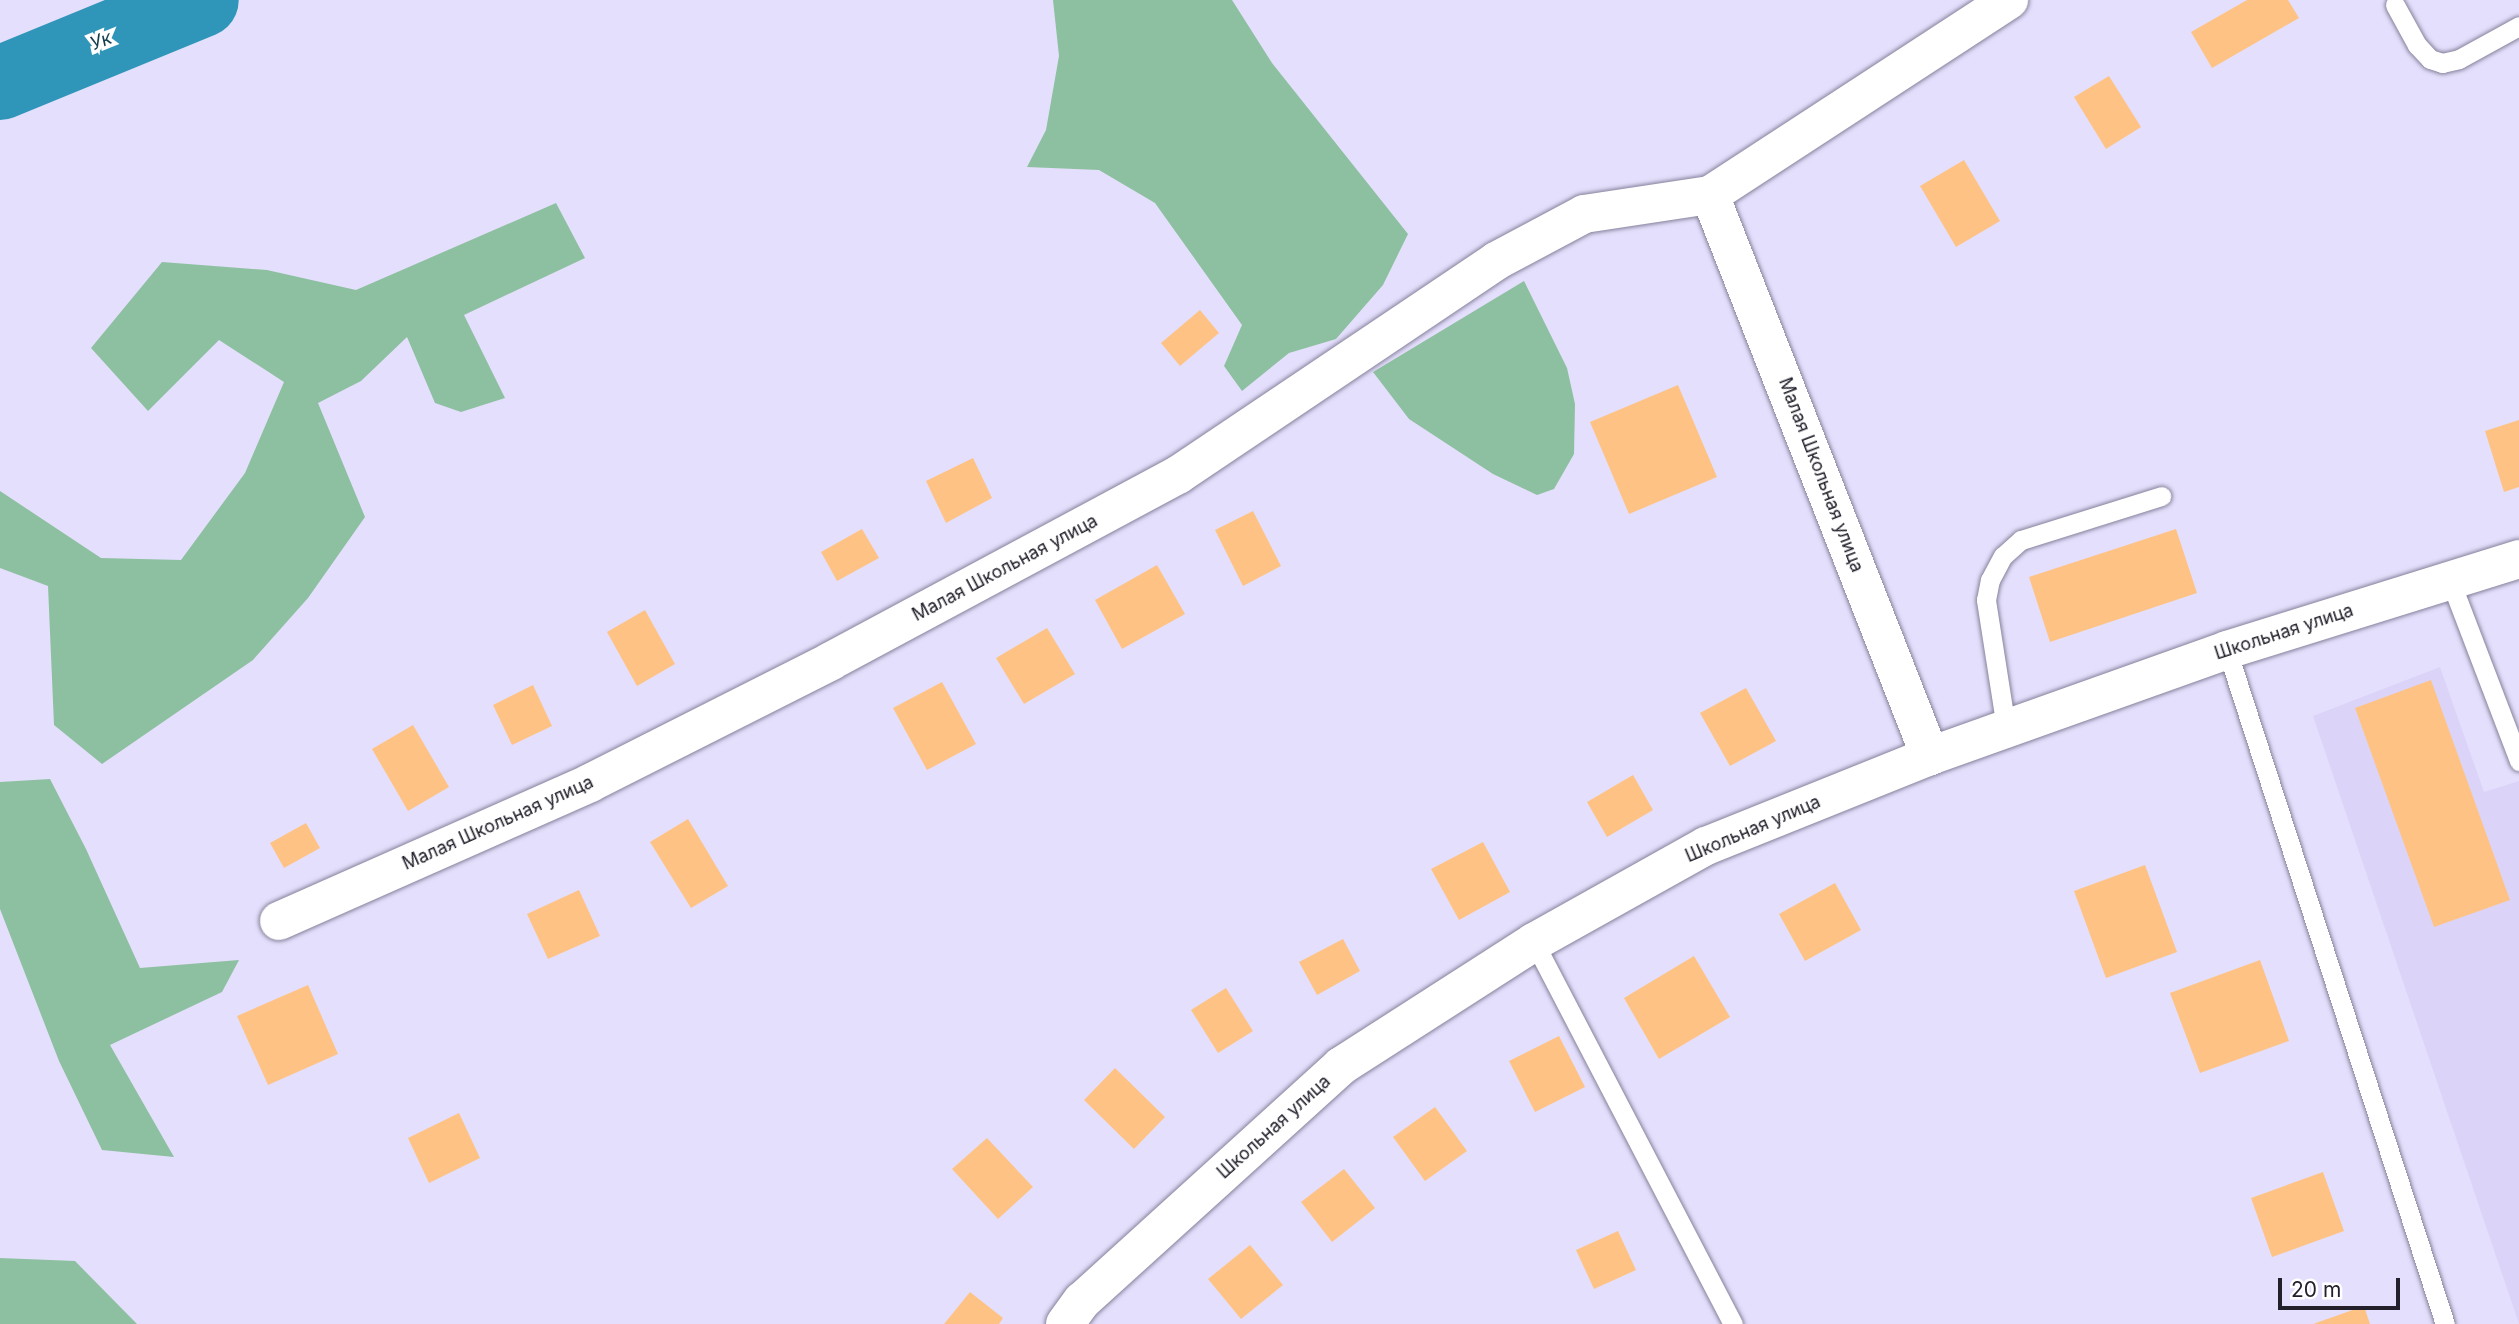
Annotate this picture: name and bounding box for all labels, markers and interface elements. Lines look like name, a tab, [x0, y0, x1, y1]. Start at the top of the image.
water label: Ук	[87, 26, 115, 56]
street label: Малая Школьная улица	[1774, 375, 1868, 575]
street label: Малая Школьная улица	[909, 510, 1101, 626]
street label: Школьная улица	[2212, 599, 2356, 665]
street label: Малая Школьная улица	[399, 771, 597, 875]
street label: Школьная улица	[1682, 791, 1824, 867]
street label: Школьная улица	[1213, 1071, 1335, 1183]
scale bar	[2281, 1264, 2404, 1308]
text: 20 m	[2291, 1277, 2341, 1302]

